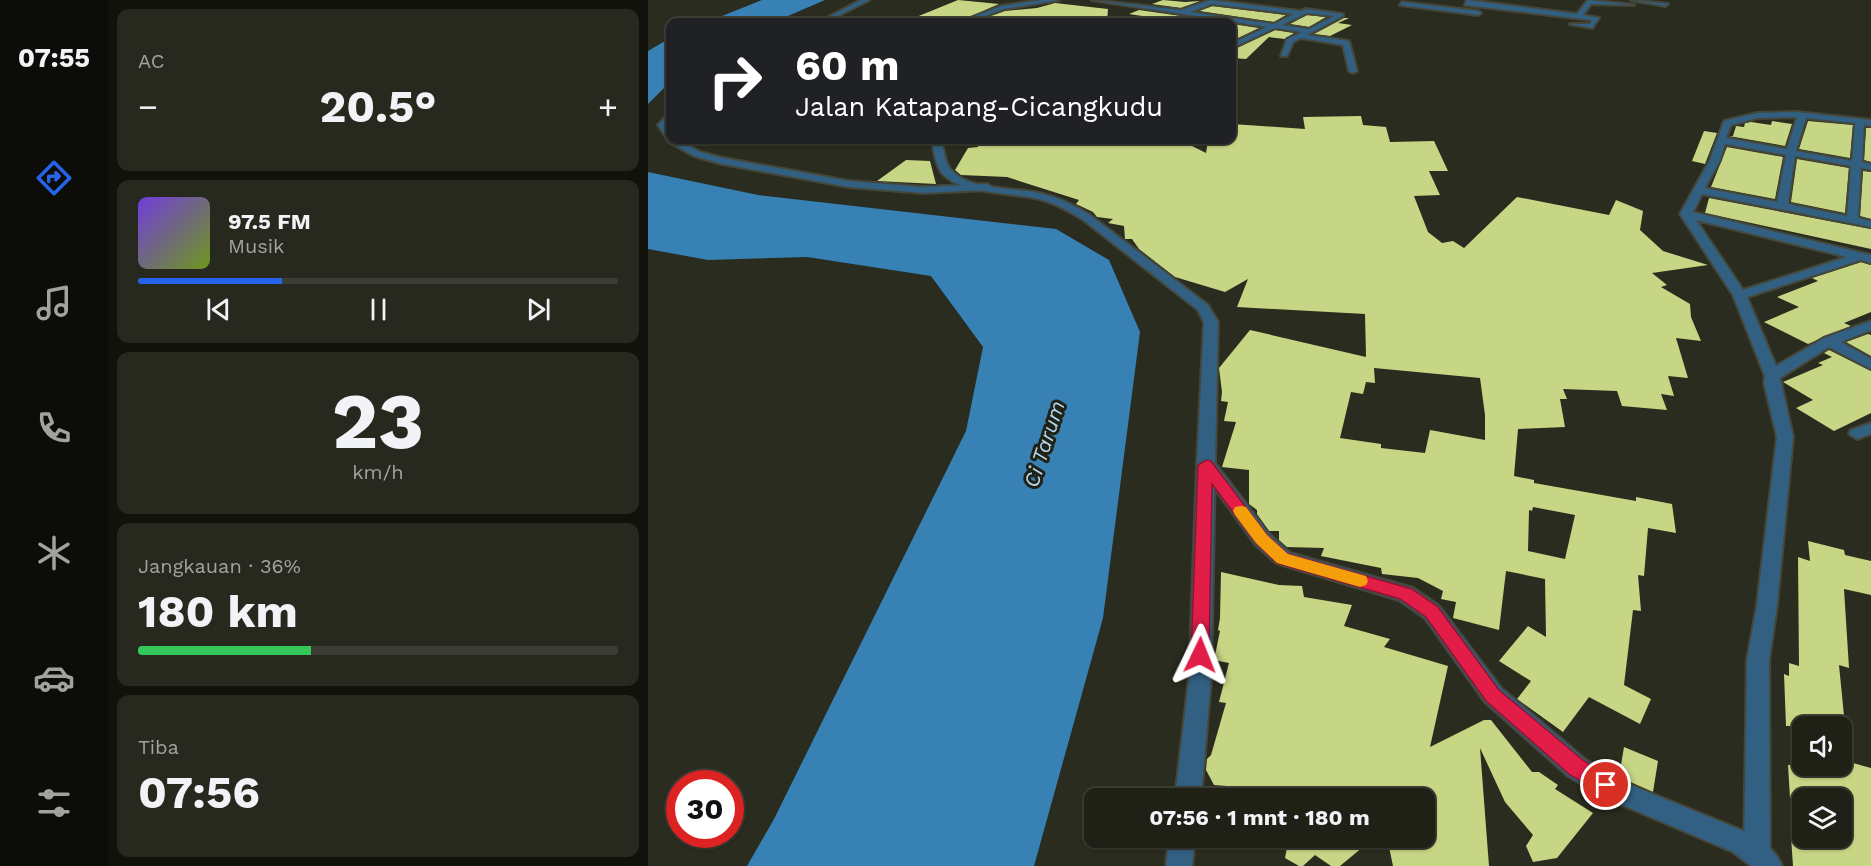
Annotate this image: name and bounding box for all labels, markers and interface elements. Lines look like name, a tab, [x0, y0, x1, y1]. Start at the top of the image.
text: 60 m	[795, 41, 899, 90]
text: 07:55	[18, 42, 90, 74]
icon: right	[696, 42, 774, 120]
text: AC	[138, 49, 164, 73]
text: 20.5°	[320, 80, 436, 133]
text: −	[138, 87, 158, 126]
text: +	[598, 87, 618, 126]
text: Jalan Katapang-Cicangkudu	[795, 91, 1163, 123]
icon: directions	[33, 157, 75, 199]
text: 97.5 FM	[228, 209, 311, 234]
text: Musik	[228, 234, 284, 258]
icon: music	[33, 282, 75, 324]
icon: previous	[202, 293, 235, 326]
icon: pause	[362, 293, 395, 326]
icon: next	[522, 293, 555, 326]
text: 23	[332, 375, 424, 467]
water label: Ci Tarum	[1018, 397, 1070, 491]
icon: phone	[33, 407, 75, 449]
text: km/h	[352, 460, 404, 484]
icon: climate	[33, 532, 75, 574]
text: Jangkauan · 36%	[138, 554, 301, 578]
text: 180 km	[138, 585, 298, 638]
position arrow	[1168, 623, 1232, 687]
icon: car	[33, 657, 75, 699]
map controls	[1792, 716, 1852, 848]
button: sound	[1792, 716, 1852, 776]
text: Tiba	[138, 735, 179, 759]
pin	[1580, 759, 1631, 810]
text: 07:56	[138, 766, 260, 819]
icon: arrive	[1589, 768, 1622, 801]
speed limit sign: 30	[666, 770, 744, 848]
icon: filters	[33, 782, 75, 824]
button: layers	[1792, 788, 1852, 848]
text: 07:56 · 1 mnt · 180 m	[1149, 805, 1370, 830]

